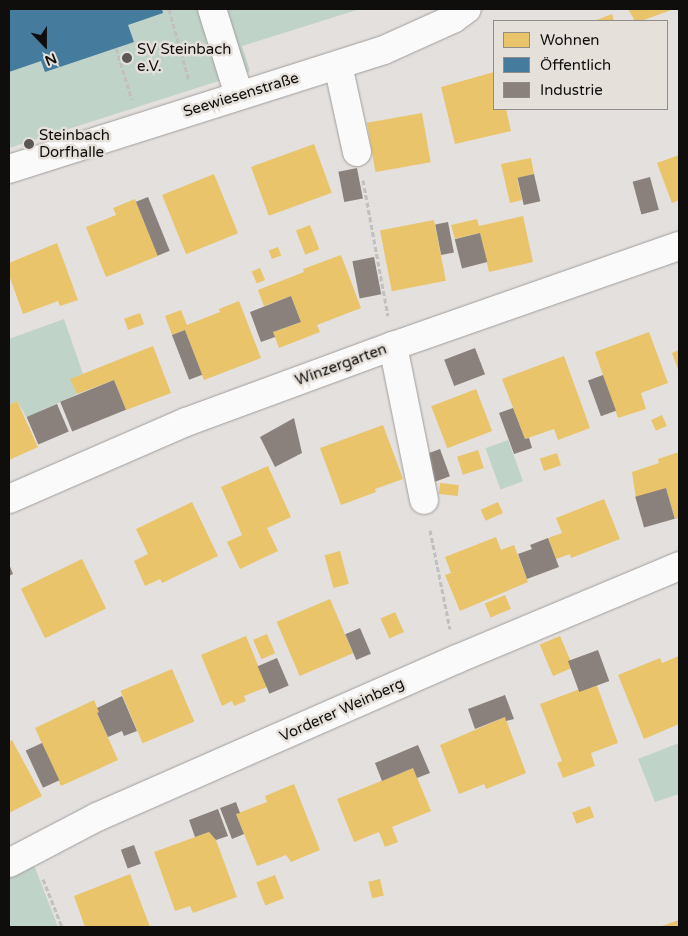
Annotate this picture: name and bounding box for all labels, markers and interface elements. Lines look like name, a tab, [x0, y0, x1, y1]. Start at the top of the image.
north arrow	[20, 20, 70, 70]
legend	[493, 20, 668, 110]
text: Wohnen	[540, 31, 600, 49]
place label: SV Steinbach e.V.	[137, 40, 231, 75]
text: N	[42, 49, 59, 69]
marker: SV Steinbach e.V.	[121, 52, 133, 64]
text: Öffentlich	[540, 56, 611, 74]
street label: Seewiesenstraße	[181, 69, 301, 121]
text: Industrie	[540, 81, 603, 99]
place label: Steinbach Dorfhalle	[39, 126, 110, 161]
marker: Steinbach Dorfhalle	[23, 138, 35, 150]
street label: Winzergarten	[293, 340, 389, 390]
street label: Vorderer Weinberg	[277, 674, 407, 746]

